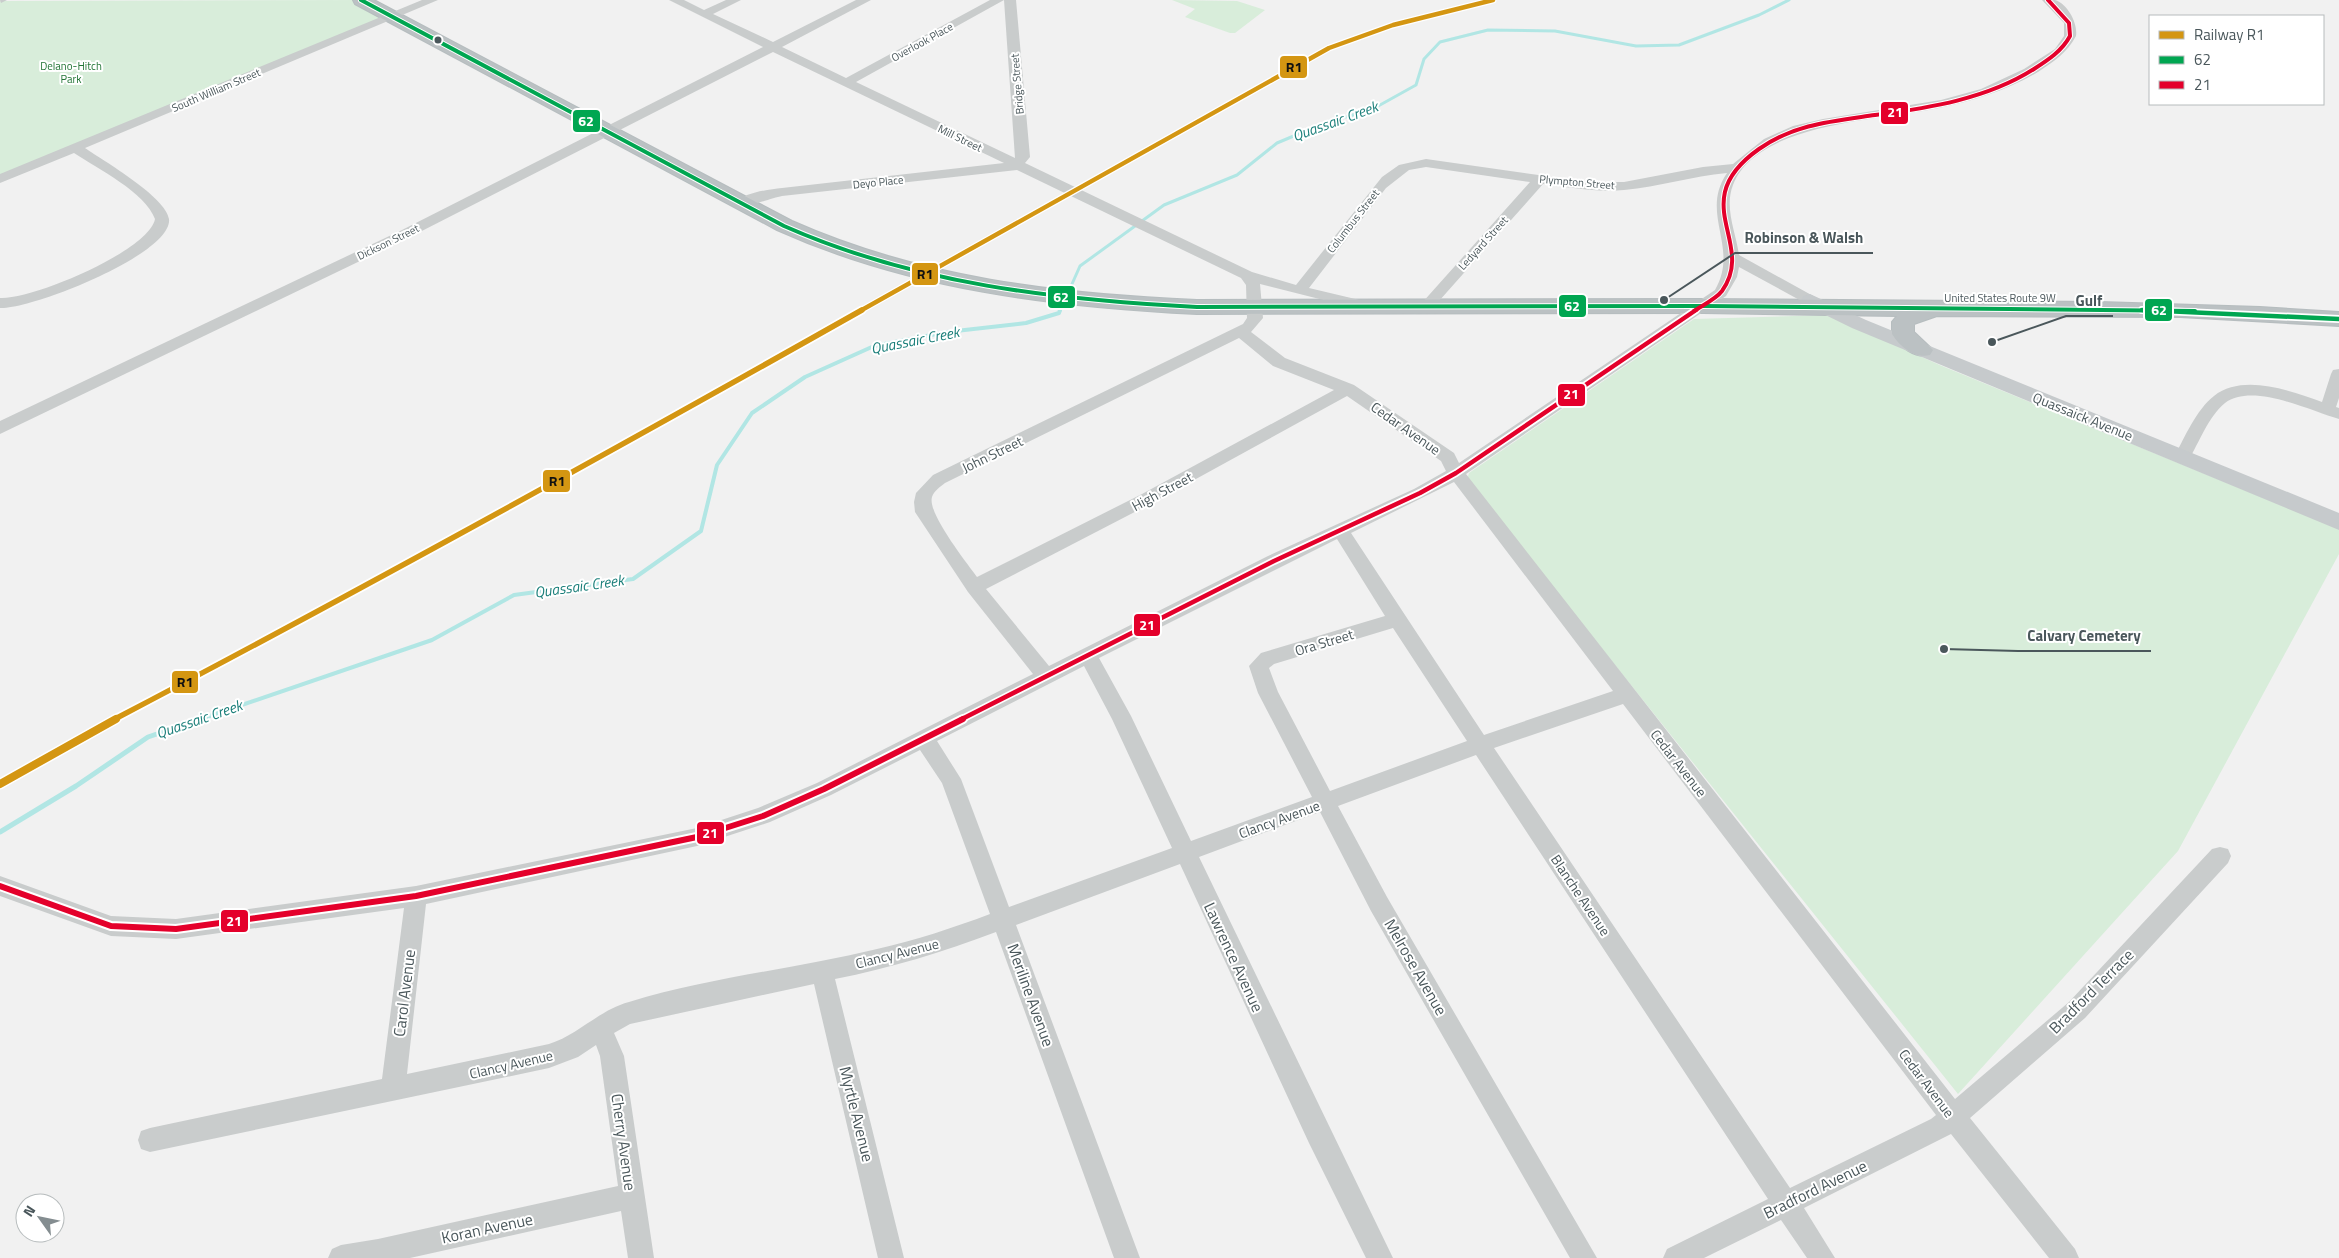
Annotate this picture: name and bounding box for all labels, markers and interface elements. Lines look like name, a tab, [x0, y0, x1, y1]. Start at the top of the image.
legend	[2149, 15, 2324, 105]
street label: Overlook Place	[888, 18, 956, 66]
text: Railway R1	[2194, 23, 2265, 46]
unlabelled marker	[433, 35, 443, 45]
text: 62	[2194, 48, 2211, 71]
street label: Bridge Street	[1006, 53, 1028, 115]
line badge: R1	[1279, 55, 1308, 79]
text: R1	[1286, 56, 1302, 77]
park label: Delano-Hitch Park	[40, 58, 102, 87]
street label: South William Street	[169, 64, 263, 116]
text: 21	[2194, 73, 2211, 96]
water label: Quassaic Creek	[1289, 94, 1383, 147]
line badge: 21	[1880, 101, 1909, 125]
text: 21	[1887, 101, 1903, 122]
line badge: 62	[572, 109, 601, 133]
text: 62	[578, 110, 594, 131]
street label: Mill Street	[935, 120, 985, 156]
street label: Deyo Place	[852, 171, 905, 193]
street label: Plympton Street	[1539, 171, 1616, 193]
street label: Columbus Street	[1323, 186, 1383, 256]
street label: Ledyard Street	[1454, 212, 1512, 273]
street label: Dickson Street	[354, 220, 422, 264]
callout: Robinson & Walsh	[1735, 223, 1873, 253]
text: Robinson & Walsh	[1745, 226, 1863, 249]
line badge: R1	[911, 262, 939, 286]
text: R1	[917, 263, 933, 284]
line badge: 62	[1047, 285, 1076, 309]
text: 62	[1053, 286, 1069, 307]
callout: Gulf	[2066, 286, 2113, 316]
text: Gulf	[2076, 289, 2103, 312]
street label: United States Route 9W	[1944, 290, 2056, 306]
line badge: 62	[1558, 294, 1587, 318]
text: 62	[1564, 295, 1580, 316]
line badge: 62	[2144, 298, 2173, 322]
text: 62	[2151, 299, 2167, 320]
water label: Quassaic Creek	[869, 320, 964, 360]
line badge: 21	[1557, 383, 1586, 407]
text: 21	[1563, 383, 1579, 404]
street label: Quassaick Avenue	[2030, 386, 2136, 446]
street label: Cedar Avenue	[1367, 396, 1445, 460]
street label: John Street	[958, 430, 1026, 478]
street label: High Street	[1128, 466, 1196, 516]
line badge: R1	[542, 469, 571, 493]
text: R1	[549, 470, 565, 491]
water label: Quassaic Creek	[533, 568, 627, 604]
line badge: 21	[1133, 613, 1161, 637]
text: 21	[1139, 614, 1155, 635]
callout: Calvary Cemetery	[2018, 621, 2151, 651]
street label: Ora Street	[1292, 623, 1356, 661]
text: Calvary Cemetery	[2027, 624, 2141, 647]
line badge: R1	[171, 670, 199, 694]
text: R1	[177, 671, 193, 692]
water label: Quassaic Creek	[153, 693, 247, 745]
street label: Cedar Avenue	[1646, 725, 1712, 801]
street label: Clancy Avenue	[1235, 795, 1323, 843]
line badge: 21	[696, 821, 725, 845]
text: 21	[702, 822, 718, 843]
street label: Blanche Avenue	[1546, 850, 1616, 940]
street label: Lawrence Avenue	[1198, 898, 1270, 1016]
line badge: 21	[220, 909, 249, 933]
text: 21	[226, 910, 242, 931]
street label: Melrose Avenue	[1379, 914, 1453, 1020]
street label: Clancy Avenue	[853, 933, 941, 973]
street label: Meriline Avenue	[1001, 940, 1061, 1050]
street label: Bradford Terrace	[2043, 943, 2139, 1039]
street label: Carol Avenue	[387, 948, 421, 1038]
street label: Clancy Avenue	[467, 1044, 555, 1084]
street label: Cedar Avenue	[1894, 1044, 1960, 1122]
street label: Myrtle Avenue	[834, 1064, 880, 1164]
street label: Cherry Avenue	[605, 1092, 643, 1192]
street label: Bradford Avenue	[1759, 1153, 1871, 1225]
north arrow	[15, 1193, 65, 1243]
text: N	[17, 1201, 40, 1220]
street label: Koran Avenue	[439, 1207, 535, 1249]

